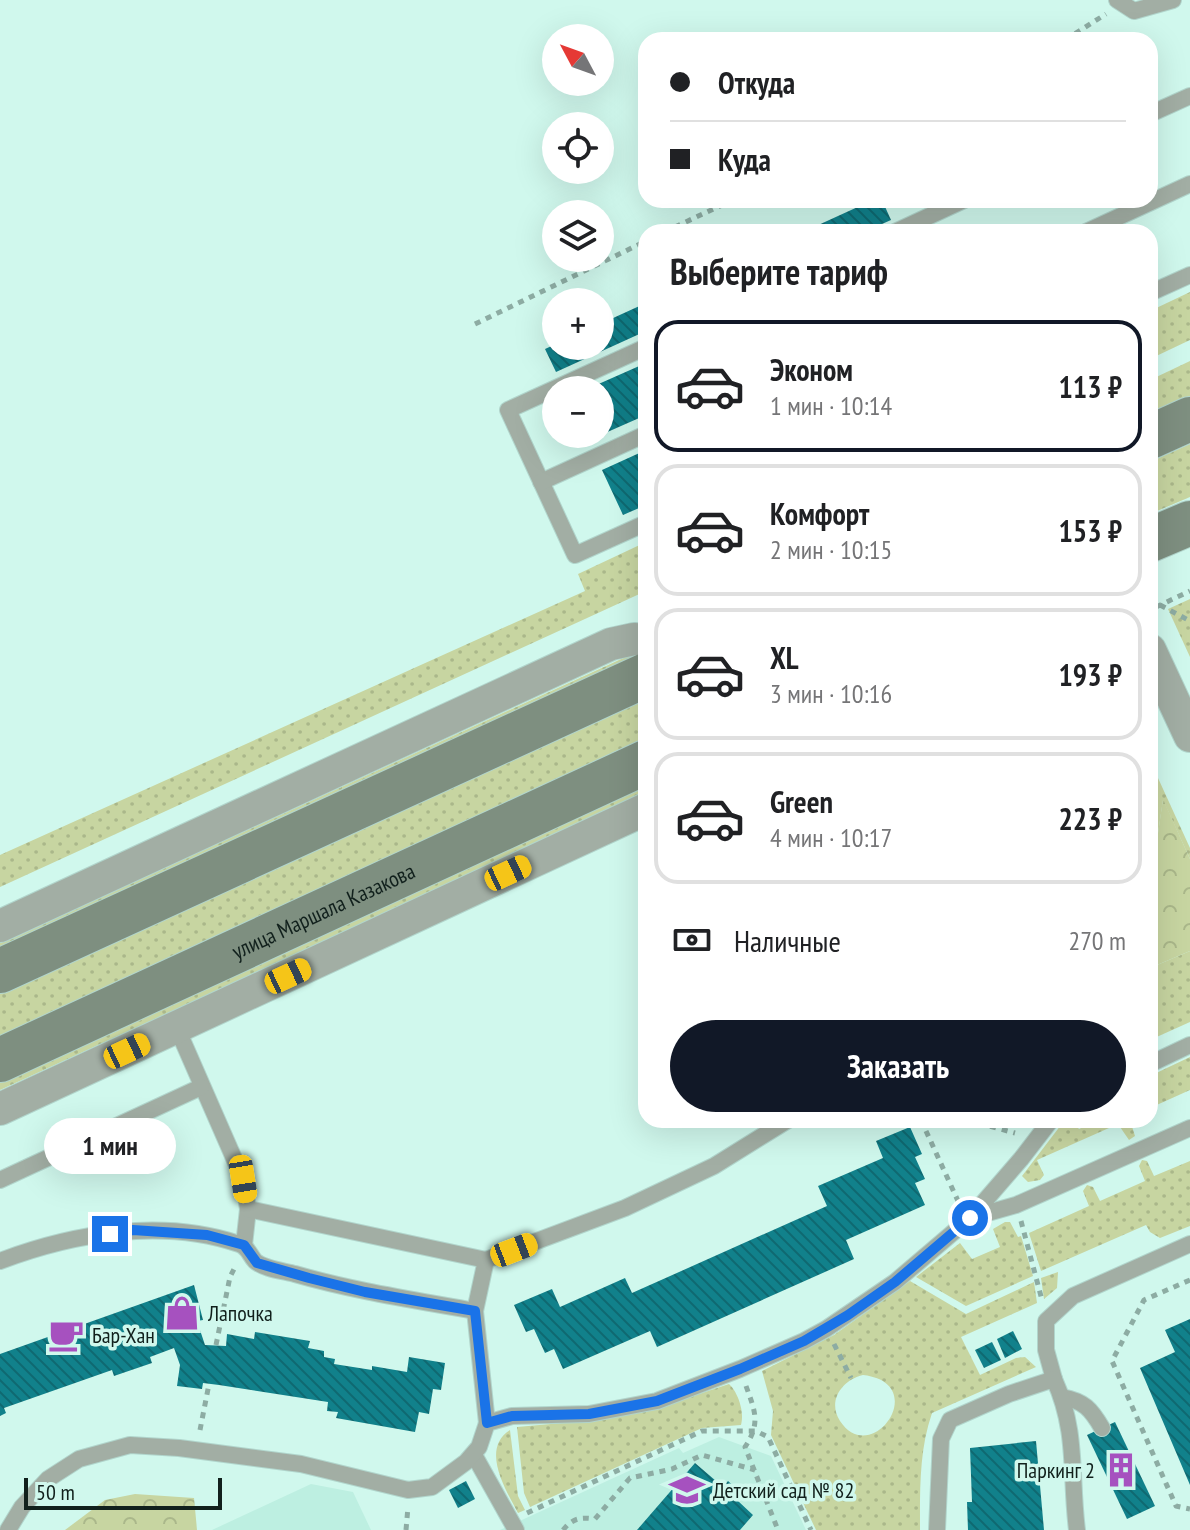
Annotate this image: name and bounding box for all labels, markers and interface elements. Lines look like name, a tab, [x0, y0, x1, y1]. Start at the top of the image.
north arrow	[542, 24, 614, 96]
map controls	[542, 24, 614, 448]
text: Откуда	[718, 63, 795, 102]
button: locate	[542, 112, 614, 184]
text: Куда	[718, 140, 771, 179]
button: layers	[542, 200, 614, 272]
text: Выберите тариф	[670, 248, 888, 295]
button: +	[542, 288, 614, 360]
icon: car	[674, 350, 746, 422]
text: Эконом	[770, 350, 853, 389]
text: 113 ₽	[1058, 367, 1122, 406]
button: −	[542, 376, 614, 448]
text: 1 мин · 10:14	[770, 389, 892, 422]
icon: car	[674, 494, 746, 566]
text: Комфорт	[770, 494, 869, 533]
text: 153 ₽	[1058, 511, 1122, 550]
text: 2 мин · 10:15	[770, 533, 892, 566]
icon: car	[674, 638, 746, 710]
text: XL	[770, 638, 799, 677]
text: 193 ₽	[1058, 655, 1122, 694]
text: 3 мин · 10:16	[770, 677, 892, 710]
icon: car	[674, 782, 746, 854]
text: Green	[770, 782, 833, 821]
text: 223 ₽	[1058, 799, 1122, 838]
text: 4 мин · 10:17	[770, 821, 892, 854]
car	[481, 852, 535, 894]
street label: улица Маршала Казакова	[227, 857, 419, 965]
icon: cash	[670, 918, 714, 962]
text: Наличные	[734, 921, 841, 960]
text: 270 m	[1068, 924, 1126, 957]
car	[261, 955, 315, 997]
button: Заказать	[670, 1020, 1126, 1112]
car	[100, 1030, 154, 1072]
callout: 1 мин	[44, 1118, 176, 1174]
text: 1 мин	[82, 1129, 138, 1162]
car	[227, 1153, 259, 1205]
route start	[952, 1200, 988, 1236]
route end	[92, 1216, 128, 1252]
car	[487, 1230, 541, 1270]
shop icon: Лапочка	[163, 1294, 201, 1332]
place label: Лапочка	[207, 1299, 273, 1327]
cafe icon: Бар-Хан	[47, 1316, 85, 1354]
place label: Бар-Хан	[92, 1321, 155, 1349]
building icon: Паркинг 2	[1102, 1451, 1140, 1489]
place label: Паркинг 2	[1017, 1456, 1095, 1484]
school or university icon: Детский сад № 82	[668, 1471, 706, 1509]
scale bar	[24, 1474, 222, 1510]
place label: Детский сад № 82	[713, 1476, 854, 1504]
text: 50 m	[36, 1478, 75, 1506]

